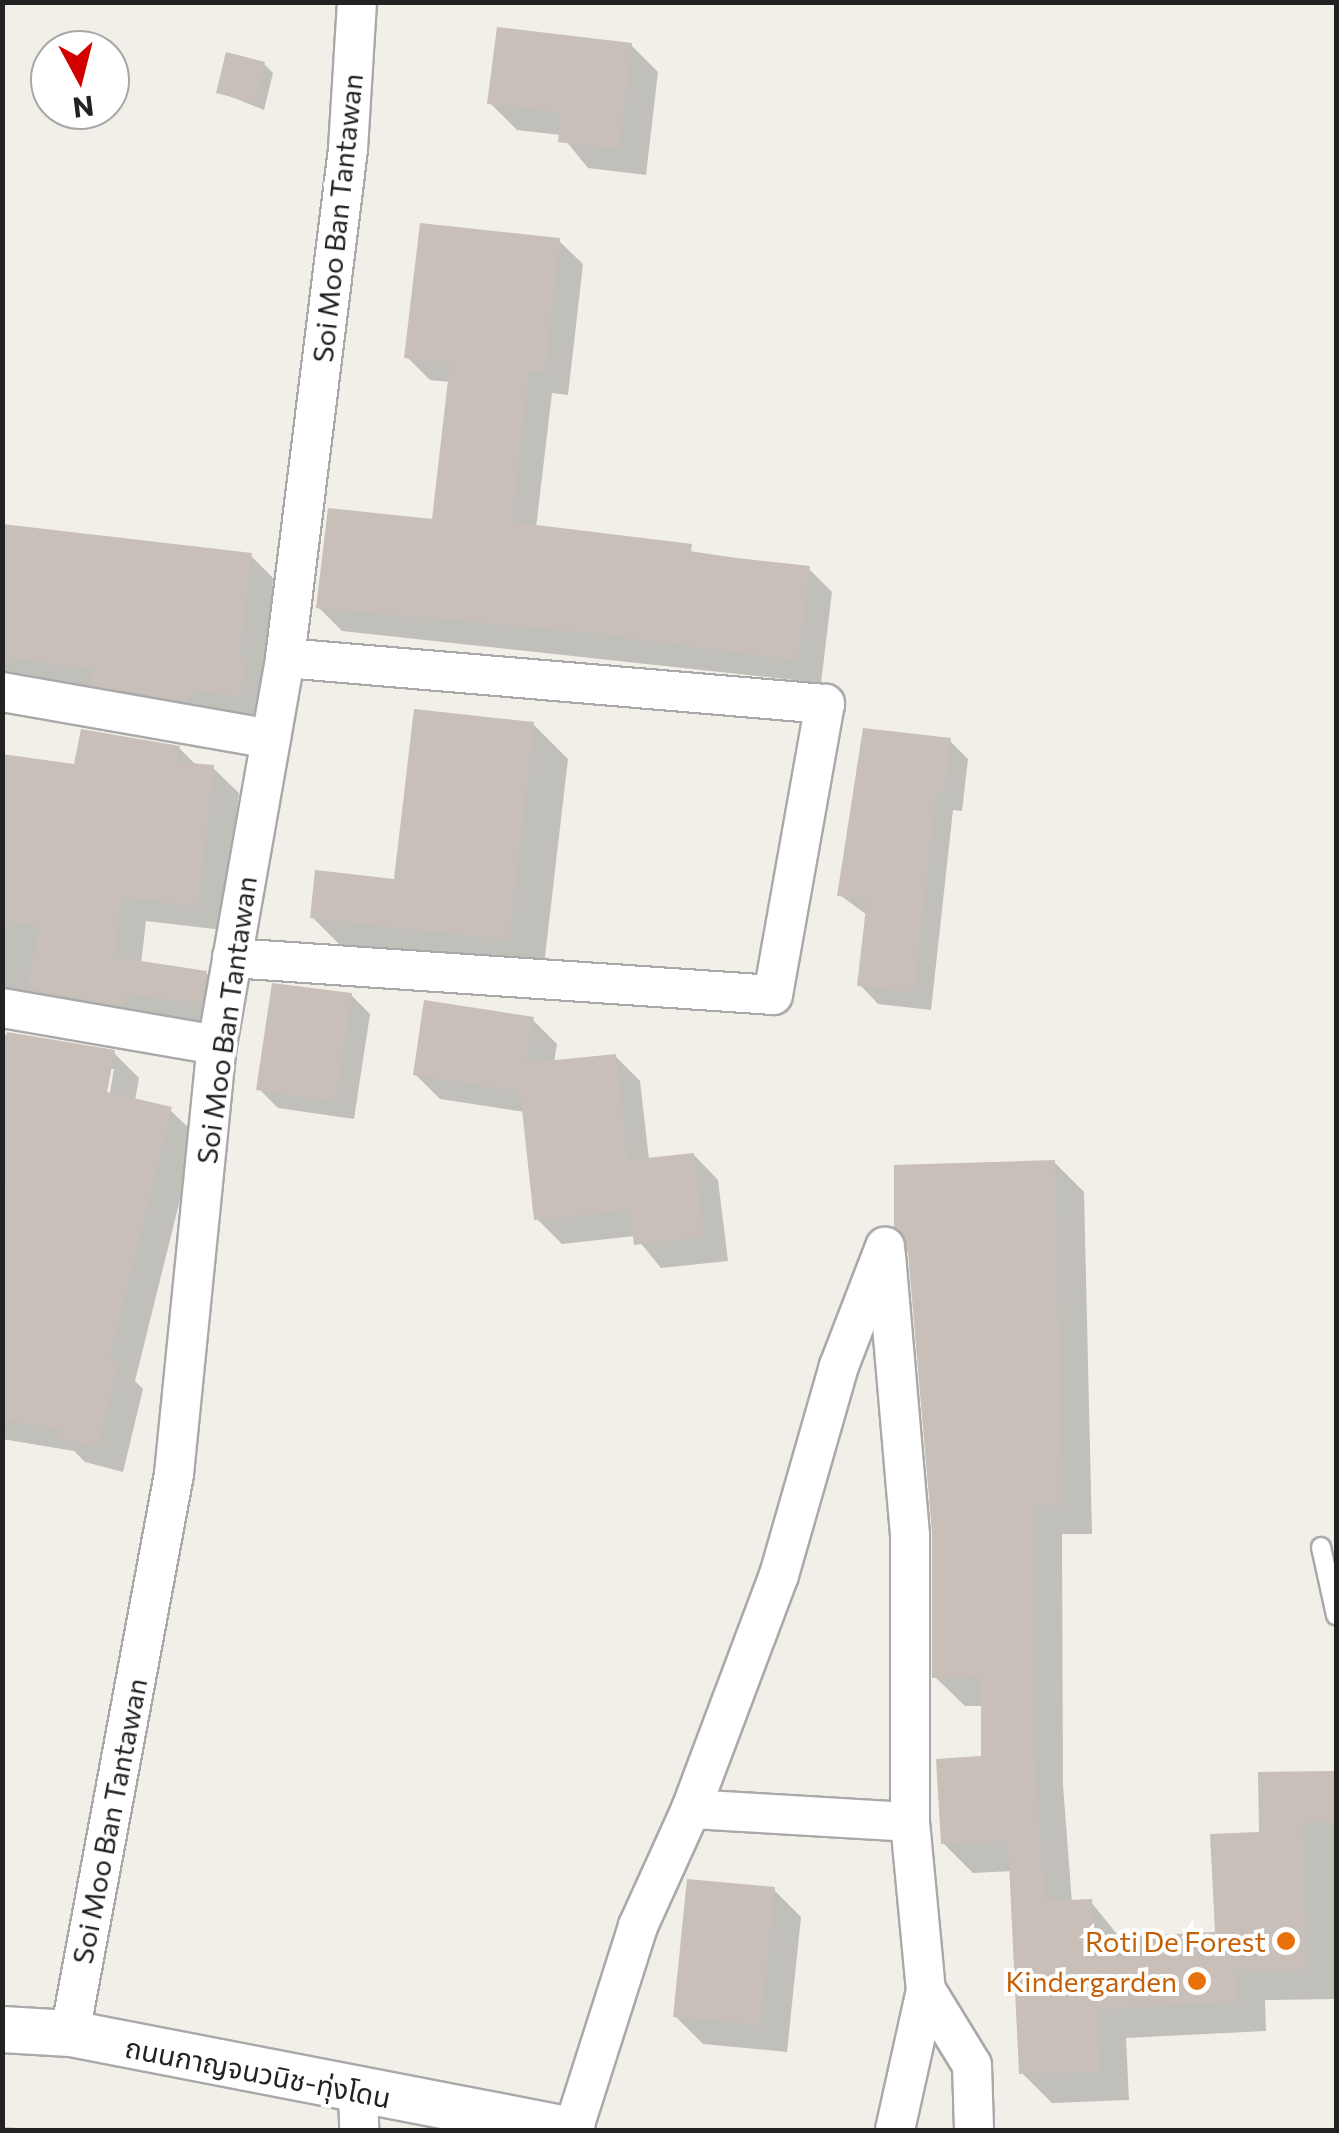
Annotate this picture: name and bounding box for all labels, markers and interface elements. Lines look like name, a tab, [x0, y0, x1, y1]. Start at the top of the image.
north arrow	[30, 30, 130, 130]
street label: Soi Moo Ban Tantawan	[305, 72, 369, 364]
text: N	[71, 90, 96, 126]
street label: Soi Moo Ban Tantawan	[189, 874, 263, 1166]
street label: Soi Moo Ban Tantawan	[65, 1675, 153, 1967]
place label: Roti De Forest	[1085, 1924, 1266, 1958]
marker: Roti De Forest	[1275, 1930, 1297, 1952]
place label: Kindergarden	[1006, 1964, 1177, 1998]
marker: Kindergarden	[1186, 1970, 1208, 1992]
street label: ถนนกาญจนวนิช-ทุ่งโดน	[122, 2030, 394, 2114]

